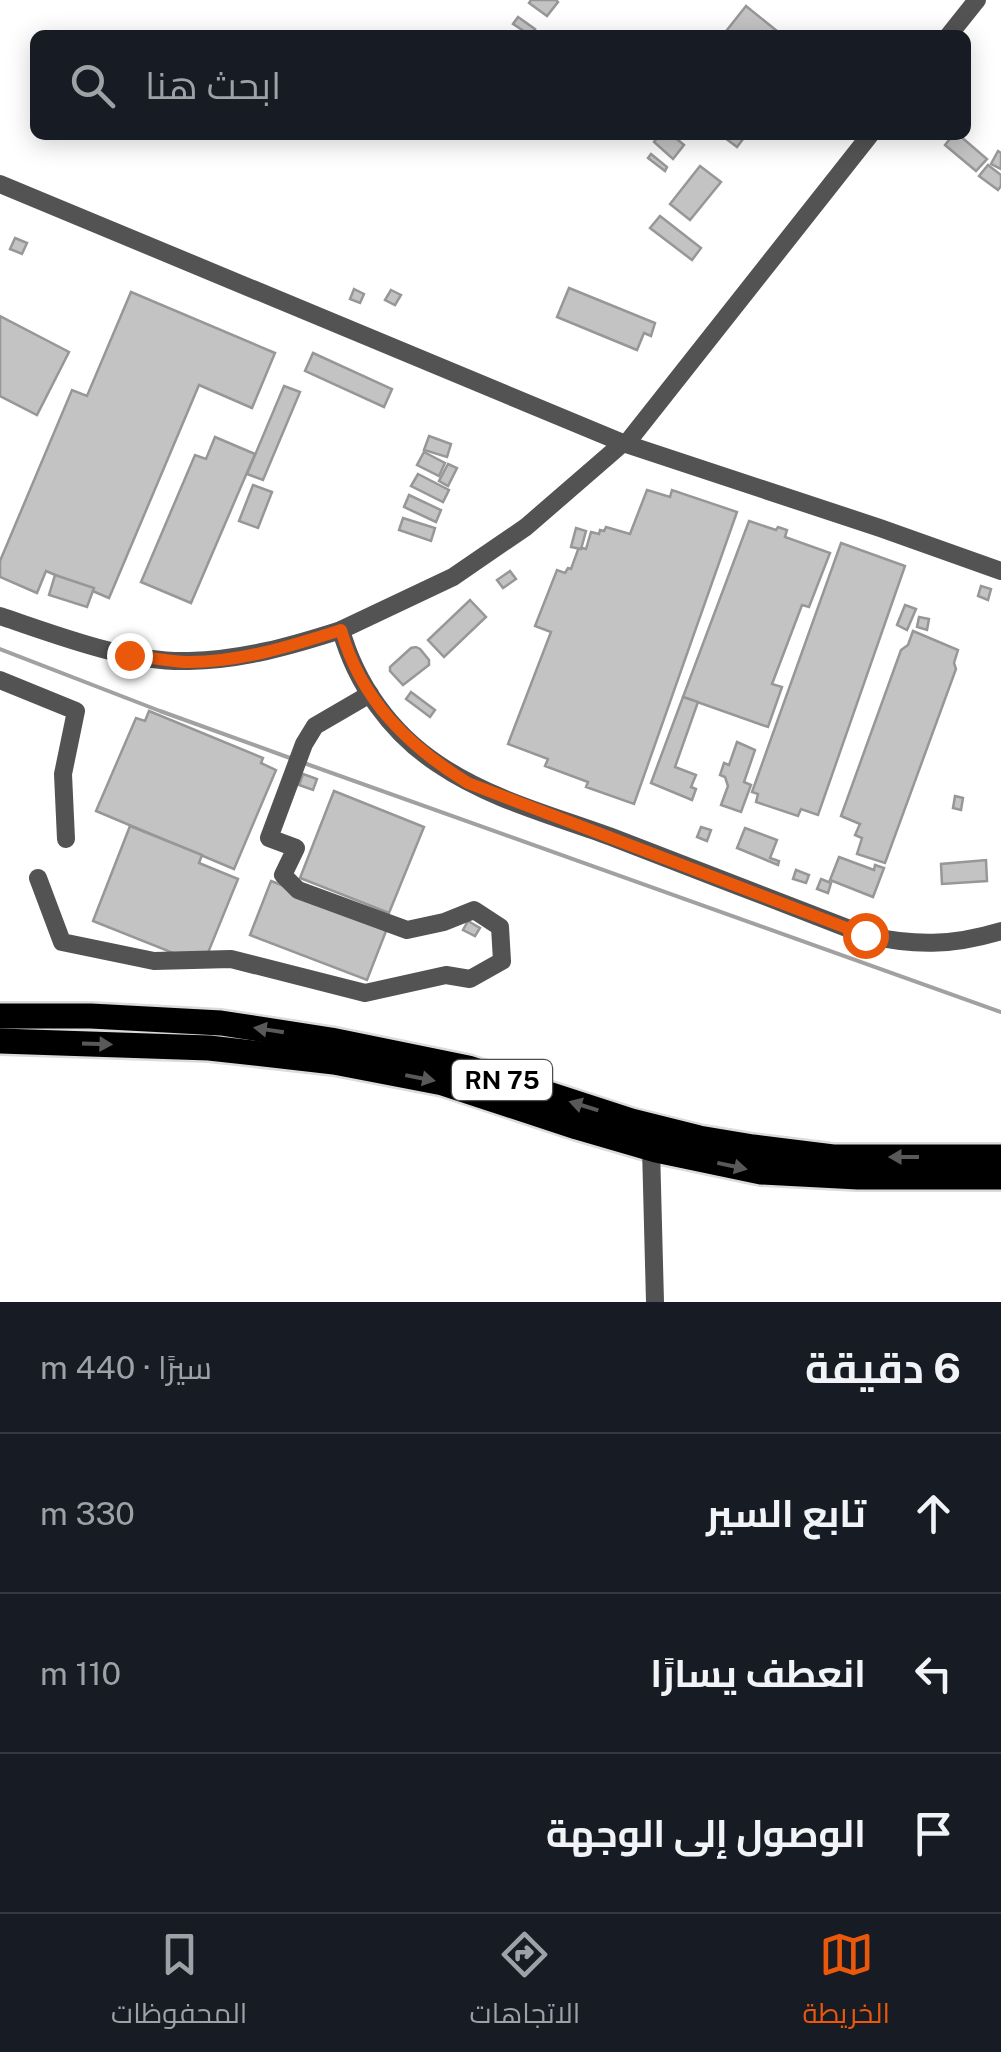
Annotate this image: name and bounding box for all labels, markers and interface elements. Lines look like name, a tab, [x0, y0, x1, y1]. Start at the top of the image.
search box	[30, 30, 971, 140]
icon: search	[65, 58, 120, 113]
text: ابحث هنا	[145, 63, 281, 108]
route end	[107, 633, 153, 679]
route start	[843, 913, 889, 959]
one-way arrow	[253, 1022, 284, 1038]
one-way arrow	[82, 1036, 114, 1052]
road number: RN 75	[452, 1060, 552, 1100]
one-way arrow	[405, 1071, 436, 1086]
one-way arrow	[569, 1098, 599, 1113]
one-way arrow	[887, 1149, 919, 1165]
one-way arrow	[717, 1159, 748, 1175]
text: 6 دقيقة	[805, 1343, 961, 1392]
text: سيرًا · 440 m	[40, 1349, 212, 1386]
icon: ahead	[906, 1486, 961, 1541]
text: تابع السير	[706, 1491, 866, 1536]
text: 330 m	[40, 1495, 135, 1532]
icon: left	[906, 1646, 961, 1701]
text: انعطف يسارًا	[650, 1651, 866, 1696]
text: 110 m	[40, 1655, 121, 1692]
icon: arrive	[906, 1806, 961, 1861]
text: الوصول إلى الوجهة	[546, 1811, 866, 1856]
tab: المحفوظات	[111, 1927, 247, 2039]
tab: الاتجاهات	[470, 1927, 580, 2039]
tab: الخريطة	[803, 1927, 890, 2039]

